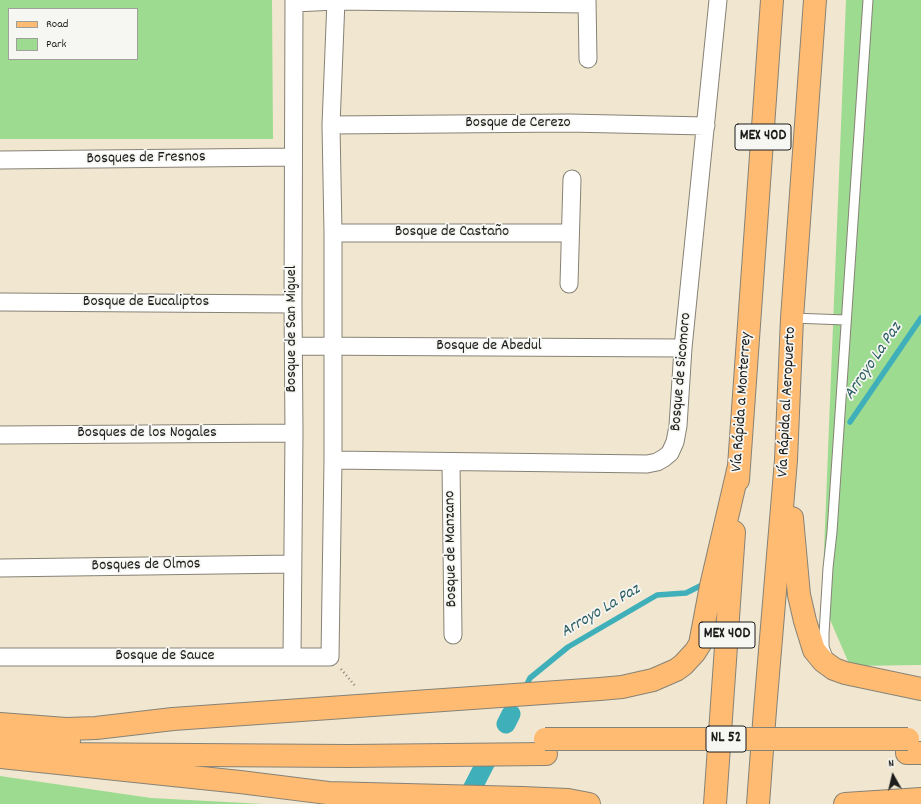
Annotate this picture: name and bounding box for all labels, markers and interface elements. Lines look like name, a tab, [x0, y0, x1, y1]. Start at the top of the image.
legend	[8, 8, 138, 60]
text: Road	[46, 16, 68, 33]
text: Park	[46, 36, 66, 53]
street label: Bosque de Cerezo	[465, 114, 571, 134]
road number: MEX 40D	[735, 124, 791, 150]
street label: Bosques de Fresnos	[86, 148, 206, 170]
street label: Bosque de Castaño	[395, 223, 509, 243]
street label: Bosque de San Miguel	[283, 265, 303, 393]
street label: Bosque de Eucaliptos	[83, 293, 209, 313]
street label: Bosque de Sicomoro	[667, 312, 697, 432]
water label: Arroyo La Paz	[841, 319, 907, 405]
street label: Vía Rápida al Aeropuerto	[774, 326, 802, 478]
street label: Vía Rápida a Monterrey	[729, 332, 757, 472]
street label: Bosque de Abedul	[436, 337, 542, 357]
street label: Bosques de los Nogales	[77, 424, 217, 444]
street label: Bosque de Manzano	[441, 490, 463, 608]
street label: Bosques de Olmos	[91, 555, 201, 577]
water label: Arroyo La Paz	[558, 580, 644, 644]
road number: MEX 40D	[699, 622, 755, 648]
street label: Bosque de Sauce	[115, 647, 215, 667]
road number: NL 52	[706, 726, 746, 752]
north arrow	[873, 756, 913, 796]
text: N	[888, 756, 895, 772]

